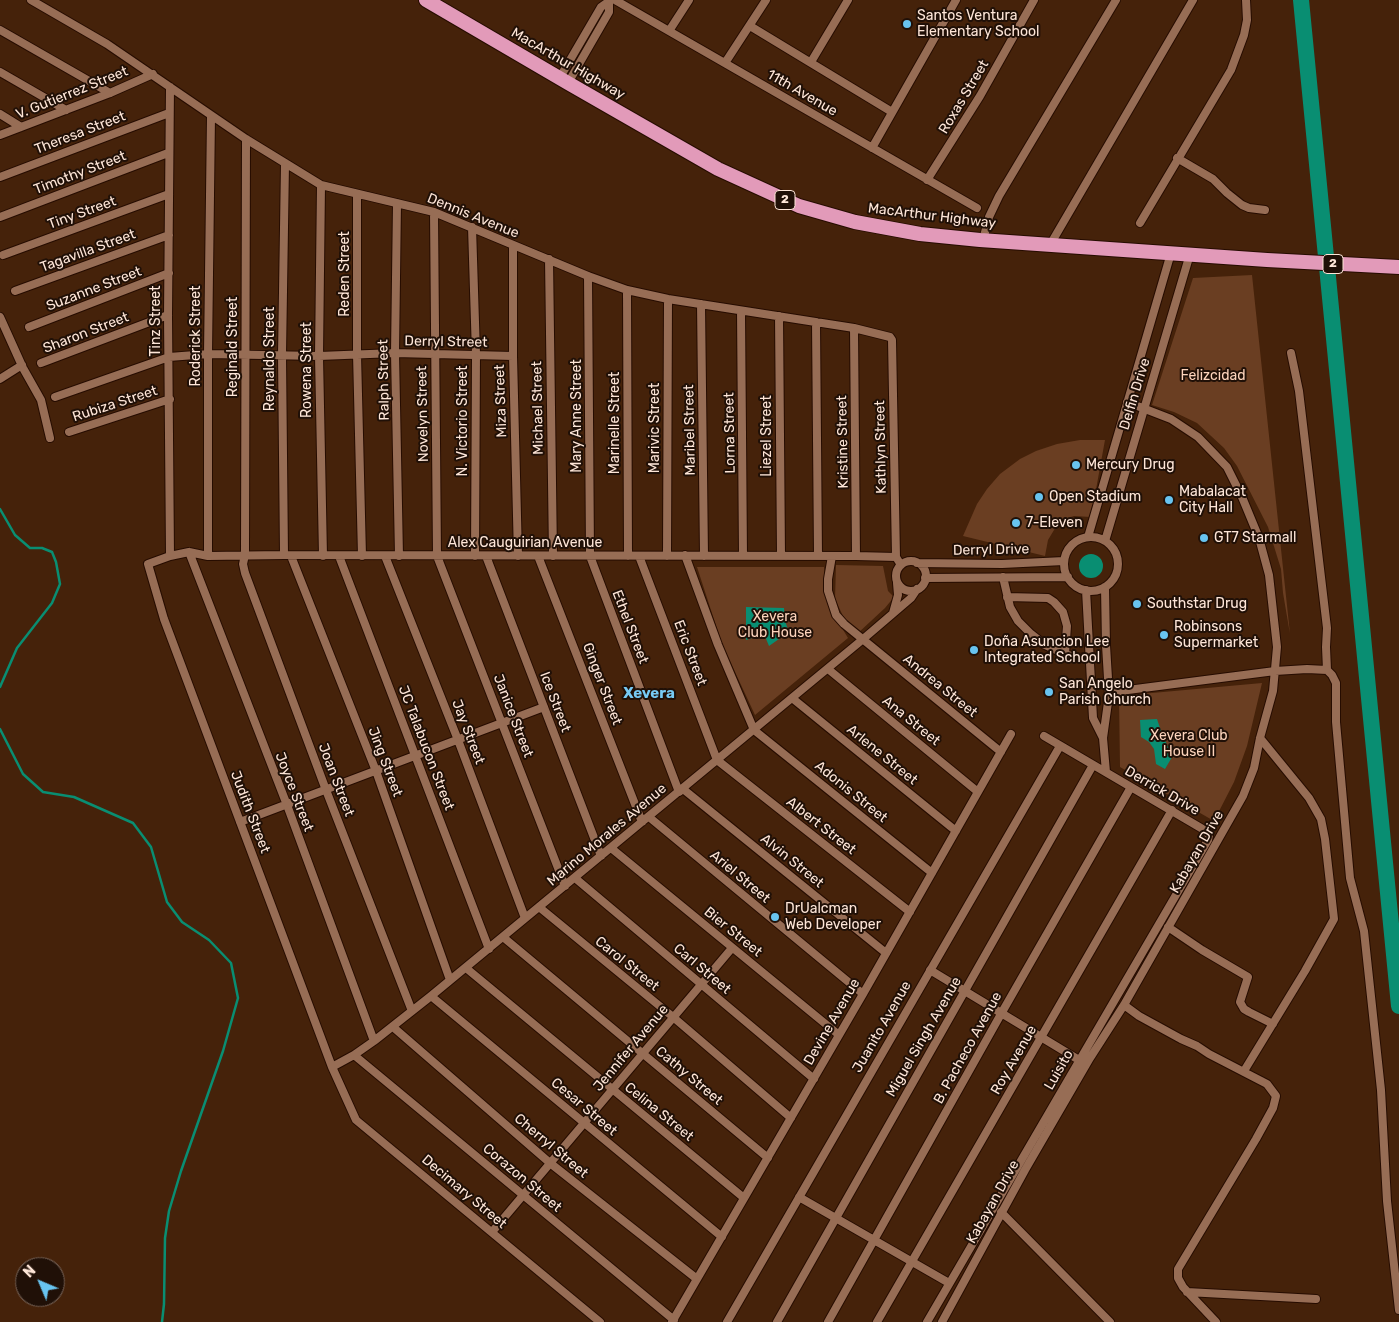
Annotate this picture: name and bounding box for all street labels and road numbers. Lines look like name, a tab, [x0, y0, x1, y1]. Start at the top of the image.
street label: MacArthur Highway	[508, 24, 628, 104]
street label: Roxas Street	[935, 57, 993, 137]
street label: V. Gutierrez Street	[14, 63, 130, 123]
street label: 11th Avenue	[764, 66, 840, 120]
street label: Theresa Street	[32, 108, 128, 158]
street label: Timothy Street	[32, 148, 128, 198]
street label: Dennis Avenue	[425, 190, 521, 242]
road number: 2	[775, 190, 795, 210]
street label: Tiny Street	[46, 193, 118, 233]
street label: MacArthur Highway	[867, 200, 997, 232]
street label: Tagavilla Street	[38, 226, 138, 276]
street label: Reden Street	[337, 231, 353, 317]
road number: 2	[1323, 254, 1343, 274]
street label: Suzanne Street	[44, 263, 144, 315]
street label: Tinz Street	[148, 286, 164, 356]
street label: Roderick Street	[188, 286, 204, 386]
street label: Reginald Street	[225, 297, 241, 397]
street label: Reynaldo Street	[262, 307, 278, 411]
street label: Sharon Street	[41, 309, 131, 357]
street label: Rowena Street	[299, 322, 315, 418]
street label: Derryl Street	[404, 333, 488, 351]
street label: Ralph Street	[375, 339, 393, 421]
street label: Delfin Drive	[1116, 356, 1154, 432]
street label: Mary Anne Street	[569, 359, 585, 473]
street label: Michael Street	[529, 361, 547, 455]
street label: Miza Street	[491, 364, 511, 438]
street label: Novelyn Street	[414, 366, 432, 462]
street label: N. Victorio Street	[455, 366, 471, 476]
street label: Marinelle Street	[607, 372, 623, 474]
street label: Rubiza Street	[71, 382, 159, 426]
street label: Marivic Street	[647, 383, 663, 473]
street label: Maribel Street	[681, 384, 699, 476]
street label: Lorna Street	[721, 392, 739, 474]
street label: Liezel Street	[759, 395, 775, 477]
street label: Kristine Street	[834, 395, 852, 489]
street label: Kathlyn Street	[872, 400, 890, 494]
street label: Alex Cauguirian Avenue	[448, 535, 602, 551]
street label: Derryl Drive	[953, 541, 1029, 559]
street label: Ethel Street	[608, 588, 652, 666]
street label: Eric Street	[670, 618, 710, 688]
street label: Ginger Street	[579, 640, 625, 728]
street label: Andrea Street	[899, 651, 981, 721]
street label: Ice Street	[536, 669, 574, 735]
street label: Janice Street	[489, 672, 537, 760]
street label: JC Talabucon Street	[394, 683, 458, 813]
street label: Ana Street	[879, 693, 943, 749]
street label: Jay Street	[448, 697, 488, 767]
street label: Arlene Street	[843, 721, 921, 789]
street label: Jing Street	[364, 725, 406, 799]
street label: Joan Street	[314, 741, 358, 819]
street label: Joyce Street	[271, 750, 317, 834]
street label: Adonis Street	[811, 758, 891, 826]
street label: Derrick Drive	[1122, 763, 1202, 819]
street label: Judith Street	[227, 768, 273, 856]
street label: Marino Morales Avenue	[544, 780, 670, 890]
street label: Albert Street	[783, 794, 859, 858]
street label: Kabayan Drive	[1167, 808, 1227, 896]
street label: Alvin Street	[757, 830, 827, 892]
street label: Ariel Street	[707, 847, 773, 907]
street label: Bier Street	[701, 904, 765, 960]
street label: Carol Street	[592, 933, 662, 995]
street label: Carl Street	[670, 940, 734, 998]
street label: Miguel Singh Avenue	[883, 974, 965, 1100]
street label: Devine Avenue	[800, 976, 864, 1068]
street label: Juanito Avenue	[849, 978, 915, 1076]
street label: B. Pacheco Avenue	[930, 989, 1006, 1107]
street label: Jennifer Avenue	[590, 1001, 672, 1095]
street label: Roy Avenue	[987, 1022, 1041, 1098]
street label: Cathy Street	[652, 1043, 726, 1109]
street label: Luisito	[1041, 1047, 1077, 1093]
street label: Cesar Street	[547, 1074, 621, 1140]
street label: Celina Street	[621, 1079, 697, 1145]
street label: Cherryl Street	[511, 1110, 591, 1182]
street label: Corazon Street	[479, 1140, 565, 1216]
street label: Decimary Street	[418, 1152, 510, 1232]
street label: Kabayan Drive	[963, 1157, 1023, 1247]

